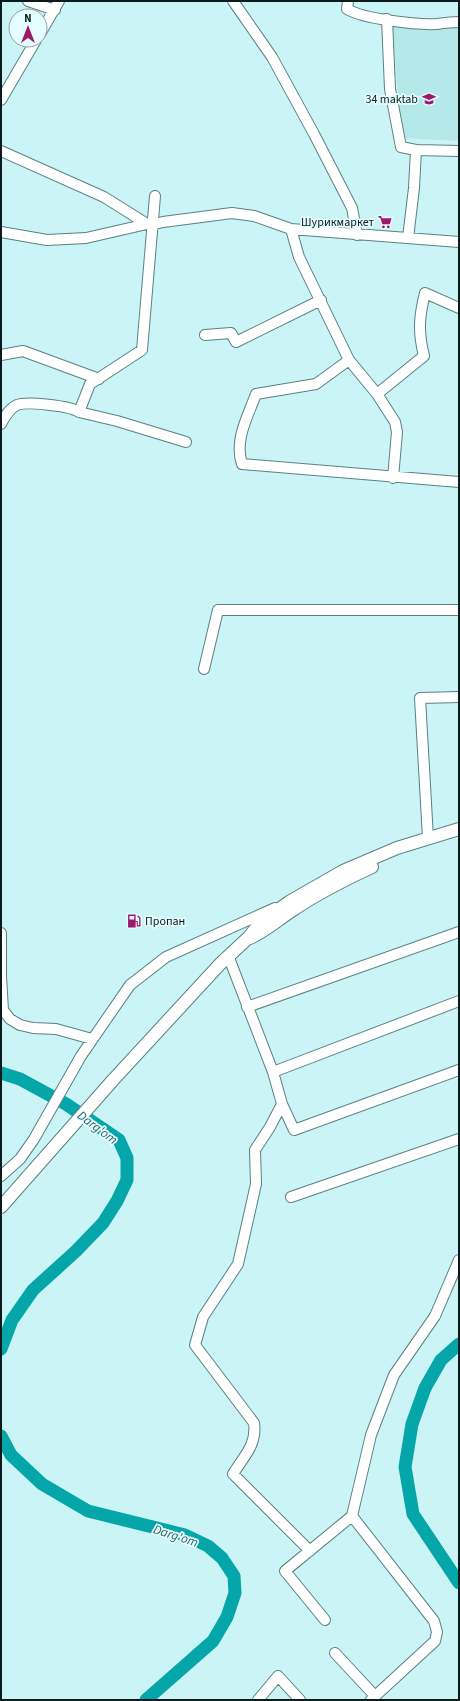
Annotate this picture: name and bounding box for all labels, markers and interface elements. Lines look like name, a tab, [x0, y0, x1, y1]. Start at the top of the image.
north arrow	[8, 8, 48, 48]
text: N	[24, 11, 32, 26]
place label: 34 maktab	[366, 91, 418, 108]
school or university icon: 34 maktab	[421, 91, 437, 107]
place label: Шурикмаркет	[301, 214, 374, 231]
supermarket icon: Шурикмаркет	[377, 214, 393, 230]
fuel station icon: Пропан	[126, 913, 142, 929]
place label: Пропан	[145, 913, 185, 930]
water label: Darg'om	[74, 1107, 121, 1149]
water label: Darg'om	[151, 1520, 200, 1552]

